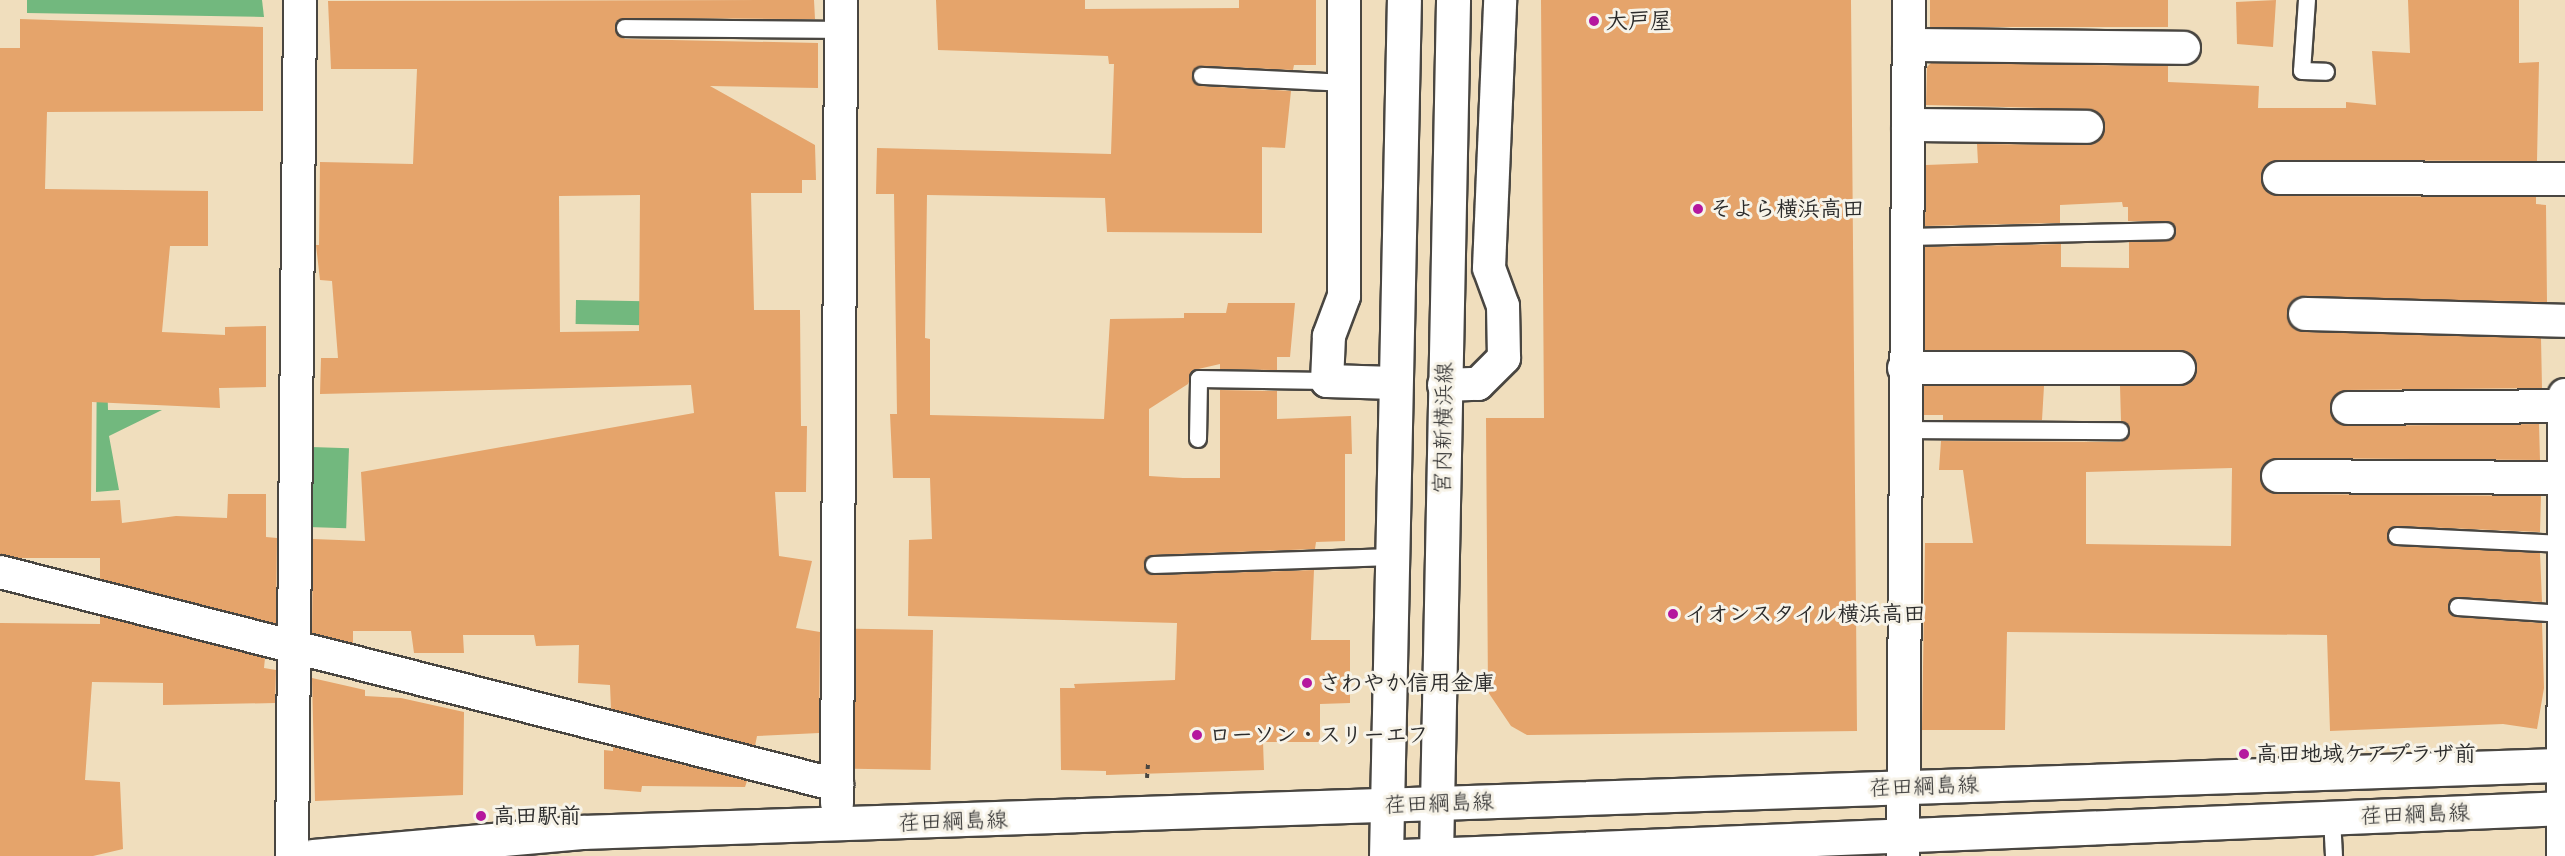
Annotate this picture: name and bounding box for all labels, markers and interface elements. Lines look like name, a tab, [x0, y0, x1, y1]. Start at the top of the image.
place label: 大戸屋	[1606, 8, 1672, 34]
marker: 大戸屋	[1587, 14, 1601, 28]
place label: そよら横浜高田	[1710, 196, 1864, 222]
marker: そよら横浜高田	[1691, 202, 1705, 216]
street label: 宮内新横浜線	[1429, 362, 1457, 494]
place label: イオンスタイル横浜高田	[1685, 601, 1927, 627]
marker: イオンスタイル横浜高田	[1666, 607, 1680, 621]
place label: さわやか信用金庫	[1319, 670, 1495, 696]
marker: さわやか信用金庫	[1300, 676, 1314, 690]
place label: ローソン・スリーエフ	[1209, 722, 1429, 748]
marker: ローソン・スリーエフ	[1190, 728, 1204, 742]
place label: 高田地域ケアプラザ前	[2256, 741, 2476, 767]
marker: 高田地域ケアプラザ前	[2237, 747, 2251, 761]
street label: 荏田綱島線	[1869, 771, 1979, 801]
street label: 荏田綱島線	[1384, 788, 1494, 818]
street label: 荏田綱島線	[2360, 799, 2470, 829]
place label: 高田駅前	[493, 803, 581, 829]
street label: 荏田綱島線	[898, 806, 1008, 836]
marker: 高田駅前	[474, 809, 488, 823]

